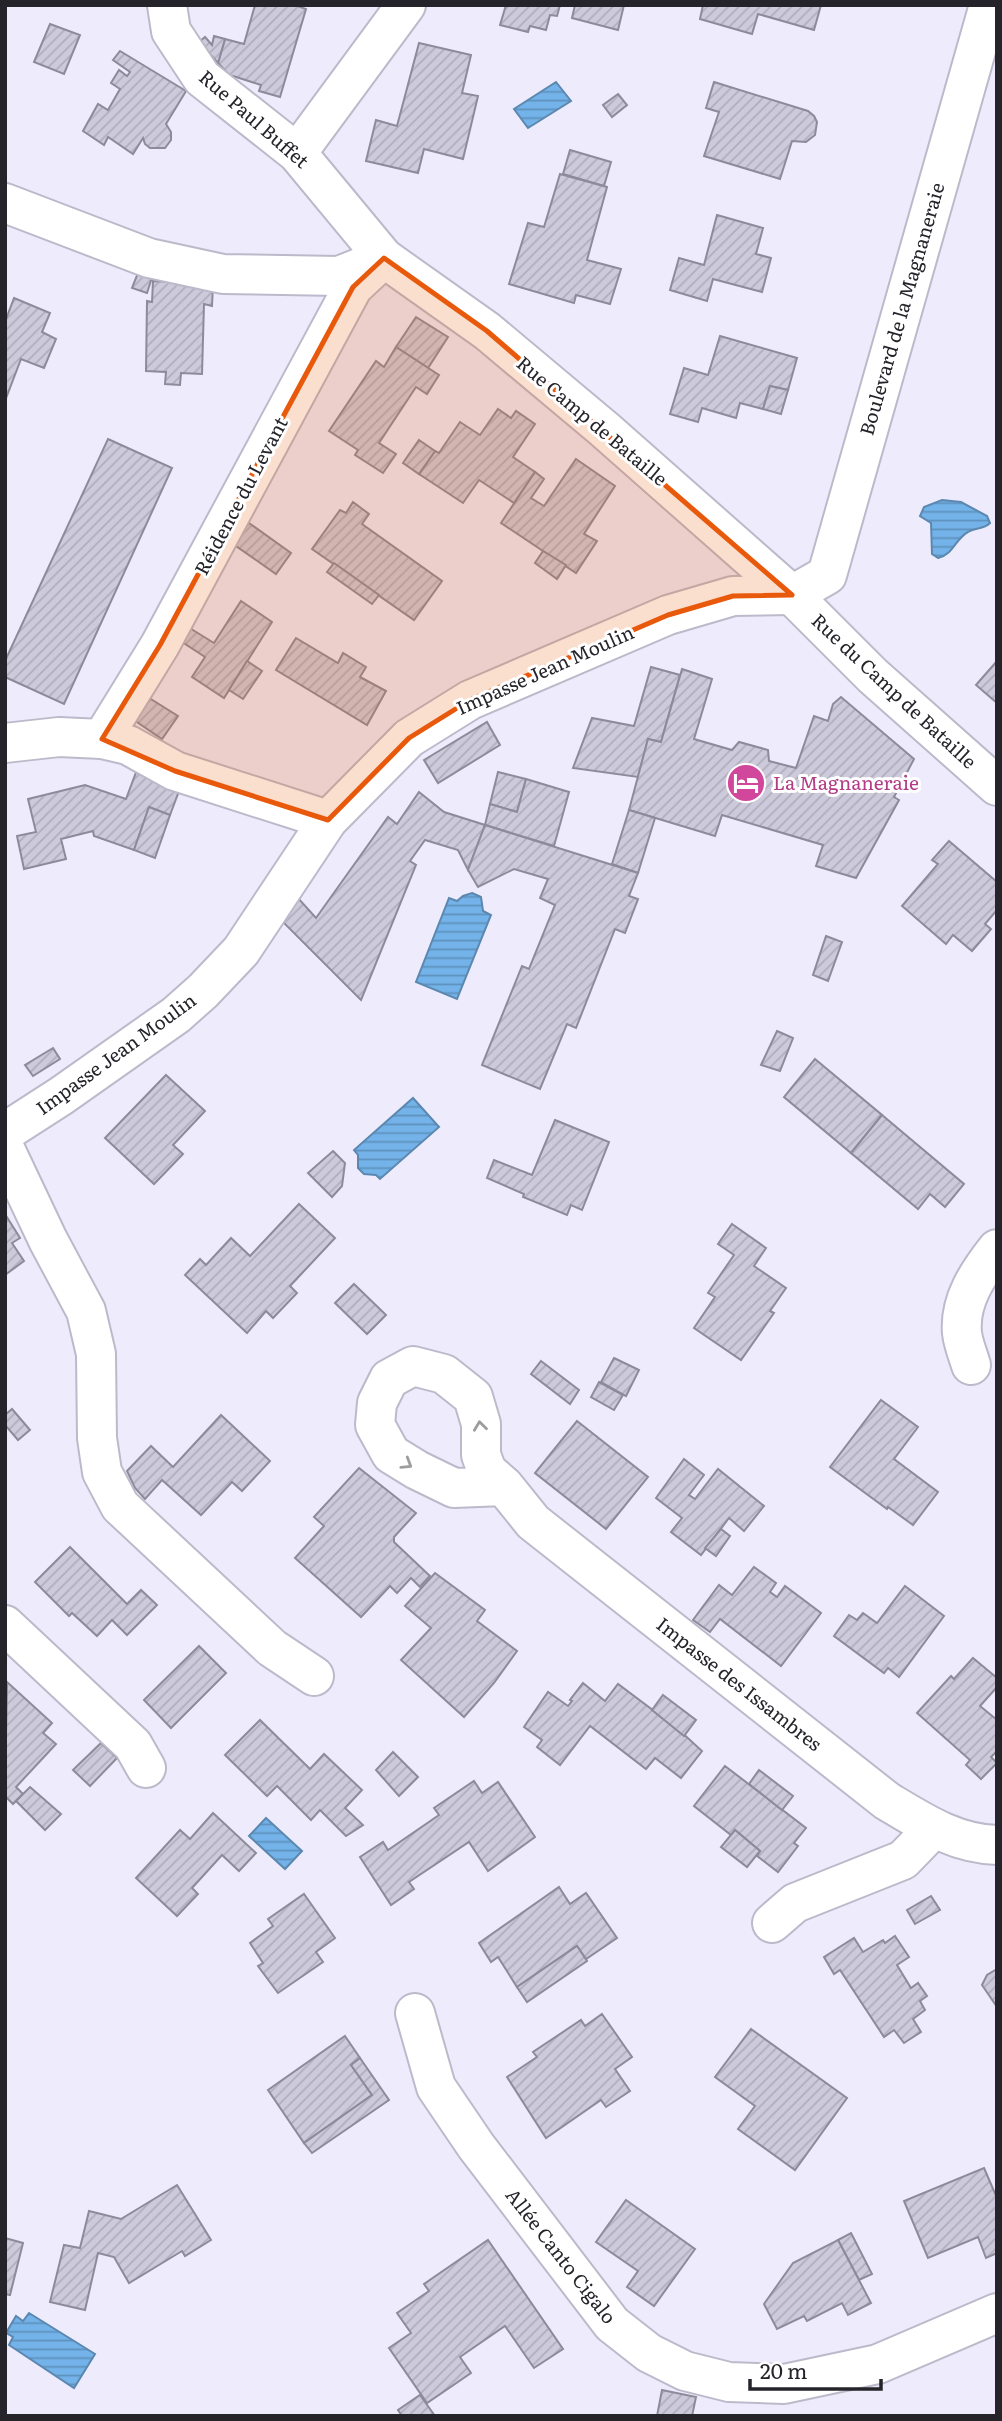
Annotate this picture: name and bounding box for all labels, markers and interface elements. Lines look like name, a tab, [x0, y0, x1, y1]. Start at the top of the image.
street label: Rue Paul Buffet	[194, 63, 316, 174]
street label: Boulevard de la Magnaneraie	[851, 179, 951, 438]
street label: Rue Camp de Bataille	[511, 349, 674, 492]
street label: Réidence du Levant	[187, 411, 294, 580]
street label: Rue du Camp de Bataille	[806, 606, 983, 774]
street label: Impasse Jean Moulin	[451, 617, 638, 721]
hotel icon: La Magnaneraie	[725, 762, 767, 804]
place label: La Magnaneraie	[773, 768, 919, 796]
street label: Impasse Jean Moulin	[30, 986, 201, 1121]
one-way arrow	[472, 1420, 487, 1432]
one-way arrow	[399, 1455, 412, 1468]
street label: Impasse des Issambres	[651, 1610, 829, 1757]
street label: Allée Canto Cigalo	[500, 2182, 624, 2329]
scale bar	[750, 2348, 881, 2392]
text: 20 m	[760, 2354, 807, 2385]

